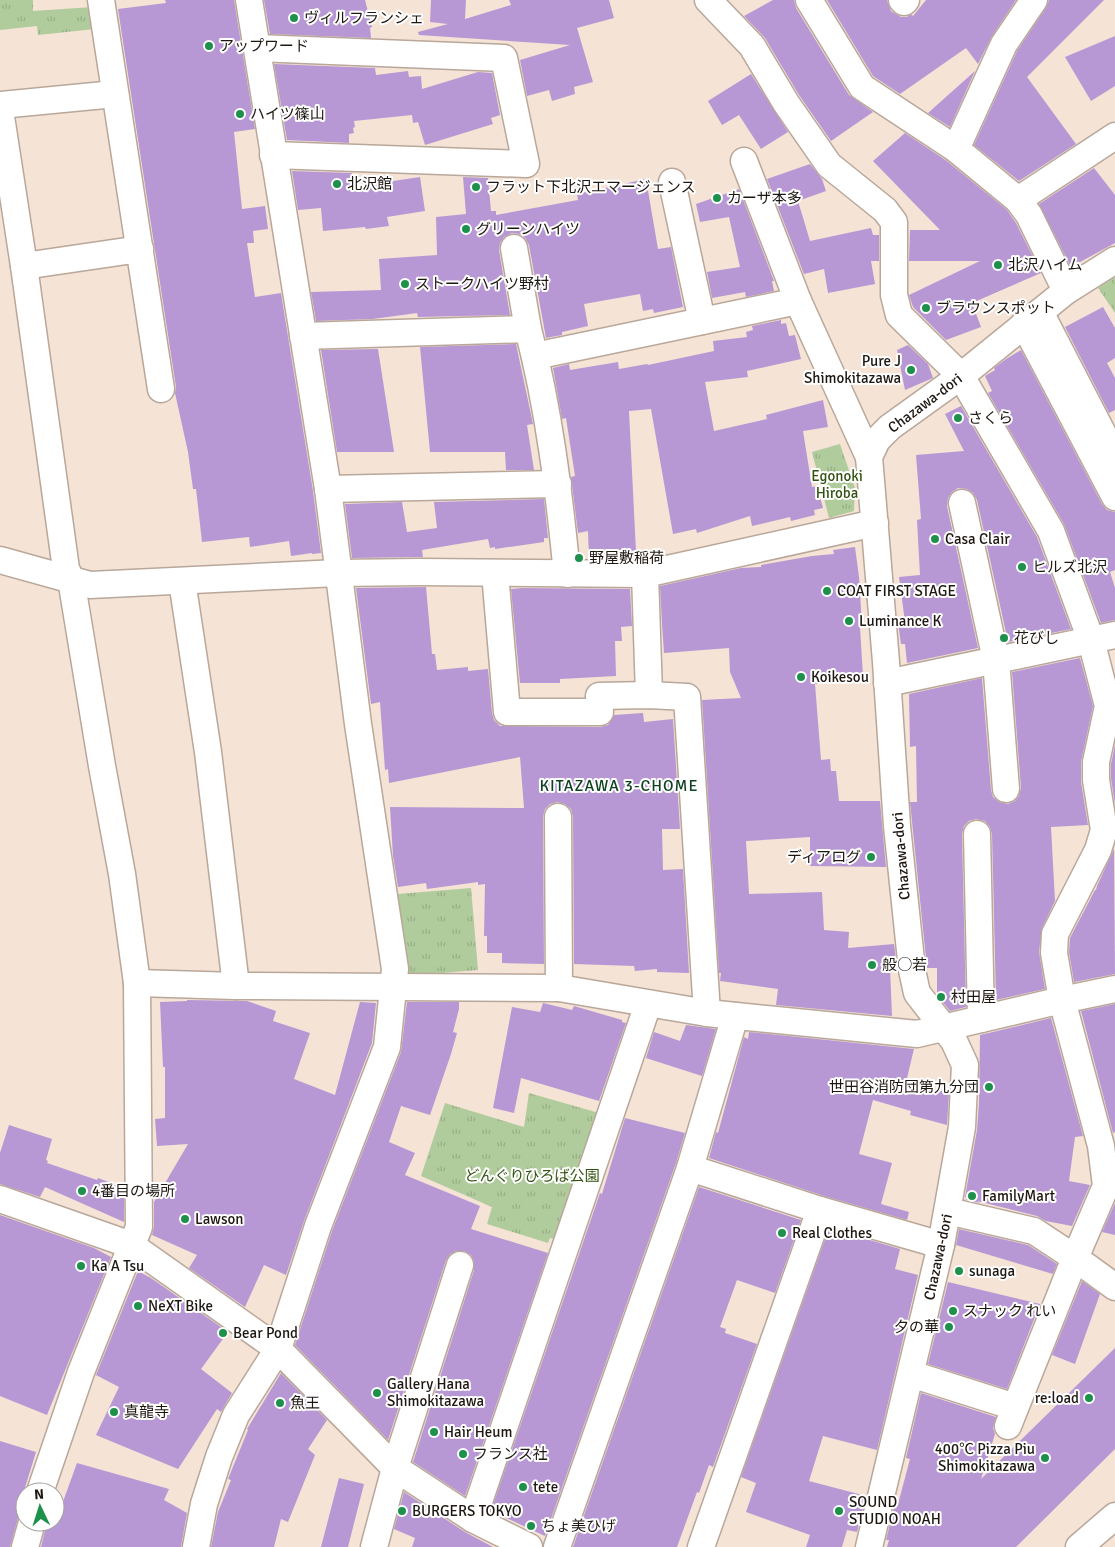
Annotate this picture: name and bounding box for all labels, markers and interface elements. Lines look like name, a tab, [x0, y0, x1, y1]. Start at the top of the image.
place label: ヴィルフランシェ	[304, 9, 424, 27]
marker: ヴィルフランシェ	[288, 12, 300, 24]
place label: アップワード	[219, 37, 309, 55]
marker: アップワード	[203, 40, 215, 52]
place label: ハイツ篠山	[250, 105, 325, 123]
marker: ハイツ篠山	[234, 108, 246, 120]
place label: 北沢館	[347, 175, 392, 193]
marker: 北沢館	[331, 178, 343, 190]
place label: フラット下北沢エマージェンス	[486, 178, 695, 196]
marker: フラット下北沢エマージェンス	[470, 181, 482, 193]
place label: カーザ本多	[727, 189, 802, 207]
marker: カーザ本多	[711, 192, 723, 204]
place label: グリーンハイツ	[476, 220, 580, 238]
marker: グリーンハイツ	[460, 223, 472, 235]
place label: 北沢ハイム	[1008, 256, 1082, 274]
marker: 北沢ハイム	[992, 259, 1004, 271]
place label: ストークハイツ野村	[415, 275, 549, 293]
marker: ストークハイツ野村	[399, 278, 411, 290]
place label: ブラウンスポット	[936, 299, 1056, 317]
marker: ブラウンスポット	[920, 302, 932, 314]
place label: Pure J Shimokitazawa	[804, 352, 901, 387]
marker: Pure J Shimokitazawa	[905, 364, 917, 376]
street label: Chazawa-dori	[884, 369, 966, 437]
place label: さくら	[968, 409, 1013, 427]
marker: さくら	[952, 412, 964, 424]
park label: Egonoki Hiroba	[811, 467, 863, 502]
place label: Casa Clair	[945, 530, 1010, 548]
marker: Casa Clair	[929, 533, 941, 545]
place label: 野屋敷稲荷	[589, 549, 664, 567]
marker: 野屋敷稲荷	[573, 552, 585, 564]
place label: ヒルズ北沢	[1032, 558, 1107, 576]
marker: ヒルズ北沢	[1016, 561, 1028, 573]
place label: COAT FIRST STAGE	[837, 582, 956, 600]
marker: COAT FIRST STAGE	[821, 585, 833, 597]
place label: Luminance K	[859, 612, 941, 630]
marker: Luminance K	[843, 615, 855, 627]
place label: 花びし	[1014, 629, 1059, 647]
marker: 花びし	[998, 632, 1010, 644]
place label: Koikesou	[811, 668, 869, 686]
marker: Koikesou	[795, 671, 807, 683]
district label: KITAZAWA 3-CHOME	[540, 776, 698, 796]
street label: Chazawa-dori	[888, 811, 914, 901]
place label: ディアログ	[787, 848, 861, 866]
marker: ディアログ	[865, 851, 877, 863]
place label: 般○若	[882, 956, 927, 974]
marker: 般○若	[866, 959, 878, 971]
place label: 村田屋	[951, 988, 996, 1006]
marker: 村田屋	[935, 991, 947, 1003]
place label: 世田谷消防団第九分団	[829, 1078, 979, 1096]
marker: 世田谷消防団第九分団	[983, 1081, 995, 1093]
park label: どんぐりひろば公園	[464, 1167, 600, 1185]
place label: 4番目の場所	[92, 1182, 175, 1200]
marker: 4番目の場所	[76, 1185, 88, 1197]
place label: FamilyMart	[982, 1187, 1055, 1205]
marker: FamilyMart	[966, 1190, 978, 1202]
place label: Lawson	[195, 1210, 244, 1228]
street label: Chazawa-dori	[920, 1212, 956, 1302]
marker: Lawson	[179, 1213, 191, 1225]
place label: Real Clothes	[792, 1224, 873, 1242]
marker: Real Clothes	[776, 1227, 788, 1239]
place label: Ka A Tsu	[91, 1257, 144, 1275]
marker: Ka A Tsu	[75, 1260, 87, 1272]
place label: sunaga	[969, 1262, 1015, 1280]
marker: sunaga	[953, 1265, 965, 1277]
place label: NeXT Bike	[148, 1297, 213, 1315]
marker: NeXT Bike	[132, 1300, 144, 1312]
place label: スナック れい	[963, 1302, 1056, 1320]
marker: スナック れい	[947, 1305, 959, 1317]
place label: 夕の華	[894, 1318, 939, 1336]
marker: 夕の華	[943, 1321, 955, 1333]
place label: Bear Pond	[233, 1324, 298, 1342]
marker: Bear Pond	[217, 1327, 229, 1339]
place label: Gallery Hana Shimokitazawa	[387, 1375, 484, 1410]
marker: Gallery Hana Shimokitazawa	[371, 1387, 383, 1399]
place label: re:load	[1035, 1389, 1079, 1407]
marker: re:load	[1083, 1392, 1095, 1404]
place label: 魚王	[290, 1394, 320, 1412]
marker: 魚王	[274, 1397, 286, 1409]
place label: 真龍寺	[124, 1403, 169, 1421]
marker: 真龍寺	[108, 1406, 120, 1418]
place label: Hair Heum	[444, 1423, 512, 1441]
marker: Hair Heum	[428, 1426, 440, 1438]
place label: 400℃ Pizza Piu Shimokitazawa	[935, 1440, 1035, 1475]
place label: フランス社	[473, 1445, 548, 1463]
marker: フランス社	[457, 1448, 469, 1460]
marker: 400℃ Pizza Piu Shimokitazawa	[1039, 1452, 1051, 1464]
place label: tete	[533, 1478, 558, 1496]
marker: tete	[517, 1481, 529, 1493]
north arrow	[15, 1482, 65, 1532]
text: N	[34, 1486, 45, 1503]
place label: SOUND STUDIO NOAH	[849, 1493, 941, 1528]
place label: BURGERS TOKYO	[412, 1502, 522, 1520]
marker: BURGERS TOKYO	[396, 1505, 408, 1517]
marker: SOUND STUDIO NOAH	[833, 1505, 845, 1517]
place label: ちょ美ひげ	[541, 1517, 616, 1535]
marker: ちょ美ひげ	[525, 1520, 537, 1532]

